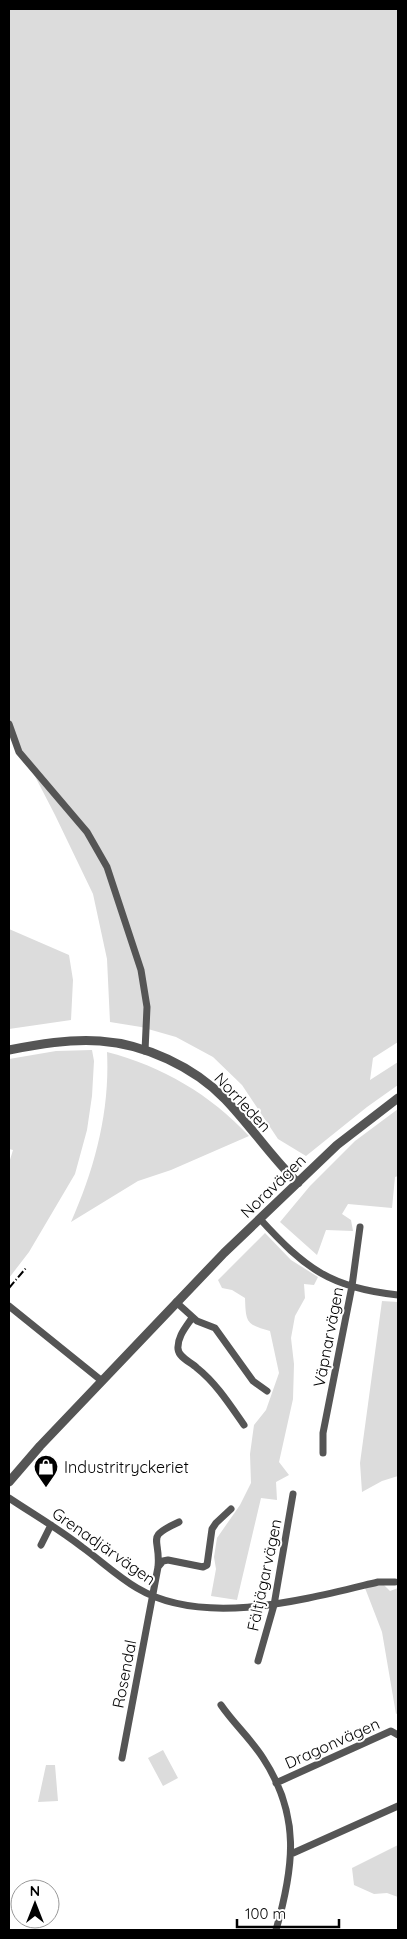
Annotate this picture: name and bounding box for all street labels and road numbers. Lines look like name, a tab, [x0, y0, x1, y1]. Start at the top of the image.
street label: Norrleden	[210, 1068, 276, 1136]
street label: Noravägen	[236, 1150, 310, 1222]
street label: Väpnarvägen	[308, 1285, 348, 1389]
street label: Grenadjärvägen	[48, 1503, 160, 1589]
street label: Fältjägarvägen	[242, 1517, 286, 1633]
street label: Rosendal	[108, 1638, 140, 1710]
street label: Dragonvägen	[281, 1713, 383, 1773]

